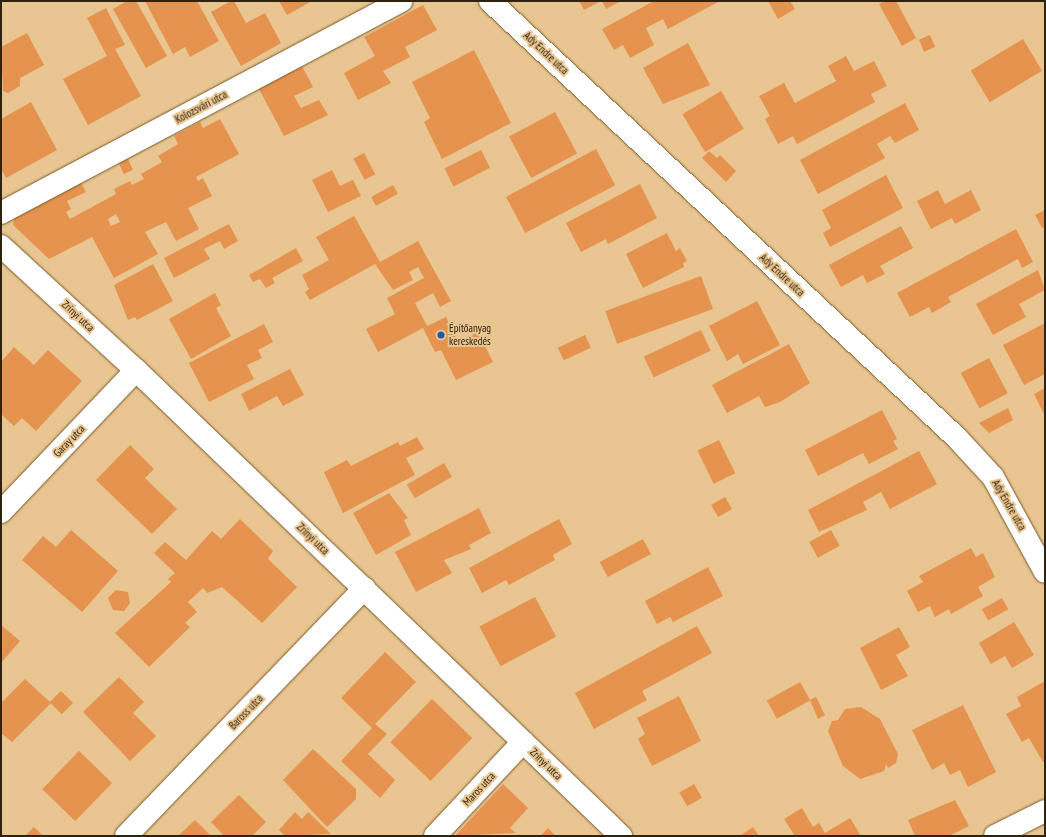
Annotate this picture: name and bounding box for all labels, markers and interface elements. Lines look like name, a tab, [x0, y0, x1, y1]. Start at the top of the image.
street label: Ady Endre utca	[521, 29, 571, 77]
street label: Kolozsvári utca	[173, 88, 229, 126]
street label: Ady Endre utca	[757, 251, 807, 299]
street label: Zrínyi utca	[59, 298, 97, 334]
place label: Építőanyag kereskedés	[449, 322, 491, 348]
marker: Építőanyag kereskedés	[436, 330, 446, 340]
street label: Garay utca	[50, 422, 88, 460]
street label: Ady Endre utca	[989, 477, 1029, 533]
street label: Zrínyi utca	[294, 520, 332, 558]
street label: Baross utca	[226, 692, 266, 732]
street label: Zrínyi utca	[527, 745, 565, 783]
street label: Maros utca	[460, 769, 498, 809]

